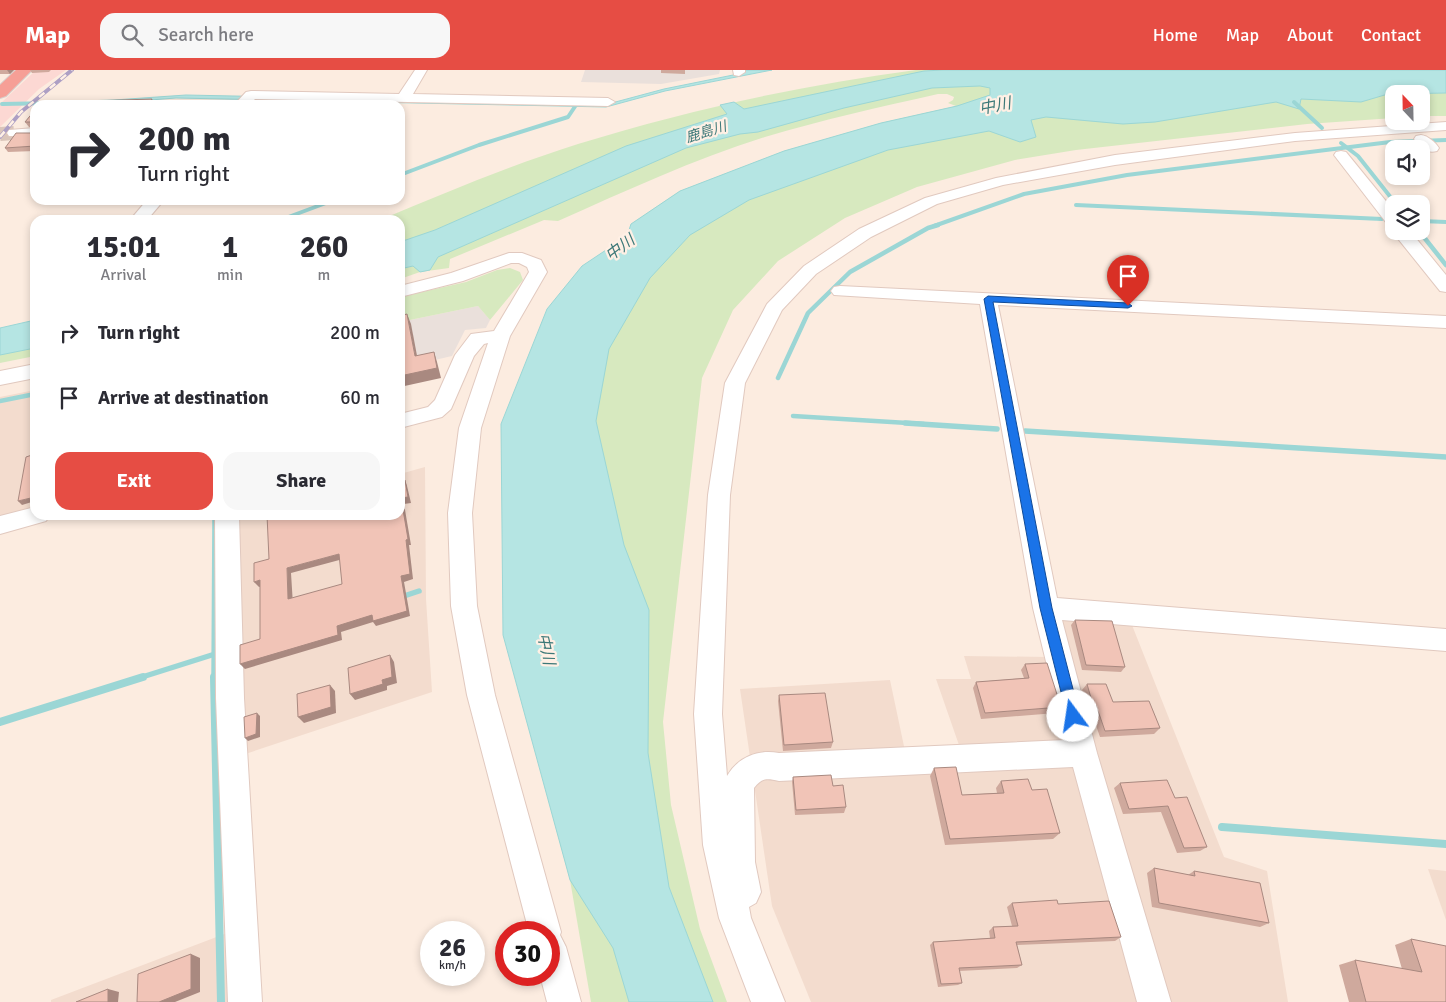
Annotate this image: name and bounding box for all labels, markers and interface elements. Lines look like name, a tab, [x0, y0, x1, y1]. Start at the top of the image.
search box	[100, 13, 450, 58]
text: Map	[25, 20, 70, 50]
icon: search	[118, 21, 146, 49]
text: Search here	[158, 23, 254, 47]
text: Home	[1153, 24, 1198, 46]
text: Map	[1226, 24, 1259, 46]
text: About	[1287, 24, 1333, 46]
text: Contact	[1361, 24, 1421, 46]
north arrow	[1385, 85, 1430, 130]
map controls	[1385, 85, 1430, 240]
water label: 中川	[977, 93, 1015, 119]
text: 200 m	[138, 117, 231, 160]
water label: 鹿島川	[683, 117, 730, 146]
icon: right	[55, 120, 120, 185]
button: sound	[1385, 140, 1430, 185]
text: Turn right	[138, 160, 230, 187]
button: layers	[1385, 195, 1430, 240]
text: 15:01	[87, 229, 160, 266]
text: 1	[222, 229, 238, 266]
text: 260	[300, 229, 348, 266]
water label: 中川	[601, 229, 640, 266]
pin	[1107, 255, 1149, 306]
icon: arrive	[1114, 262, 1142, 290]
text: Arrival	[100, 265, 147, 285]
text: min	[217, 265, 243, 285]
text: m	[318, 265, 330, 285]
icon: right	[55, 319, 83, 347]
text: Turn right	[98, 321, 180, 345]
text: 200 m	[330, 321, 380, 345]
icon: arrive	[55, 384, 83, 412]
text: Arrive at destination	[98, 386, 269, 410]
text: 60 m	[340, 386, 380, 410]
button: Exit	[55, 452, 213, 510]
button: Share	[223, 452, 380, 510]
water label: 中川	[533, 631, 560, 669]
position arrow	[1046, 689, 1098, 741]
speed limit sign: 30	[495, 921, 560, 986]
text: 26	[439, 932, 466, 963]
text: km/h	[439, 958, 466, 973]

